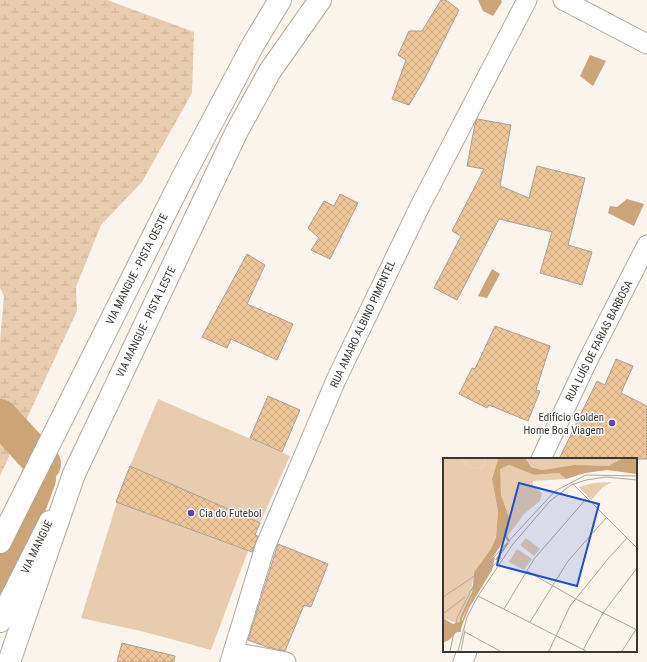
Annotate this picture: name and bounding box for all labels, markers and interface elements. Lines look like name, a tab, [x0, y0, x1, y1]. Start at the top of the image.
street label: VIA MANGUE - PISTA OESTE	[103, 211, 171, 327]
street label: RUA AMARO ALBINO PIMENTEL	[328, 258, 398, 390]
street label: VIA MANGUE - PISTA LESTE	[113, 264, 179, 380]
street label: RUA LUÍS DE FARIAS BARBOSA	[563, 278, 635, 404]
place label: Edifício Golden Home Boa Viagem	[524, 411, 604, 437]
marker: Edifício Golden Home Boa Viagem	[607, 418, 617, 428]
inset map	[443, 458, 637, 652]
place label: Cia do Futebol	[199, 507, 261, 520]
marker: Cia do Futebol	[186, 508, 196, 518]
street label: VIA MANGUE	[19, 518, 56, 576]

